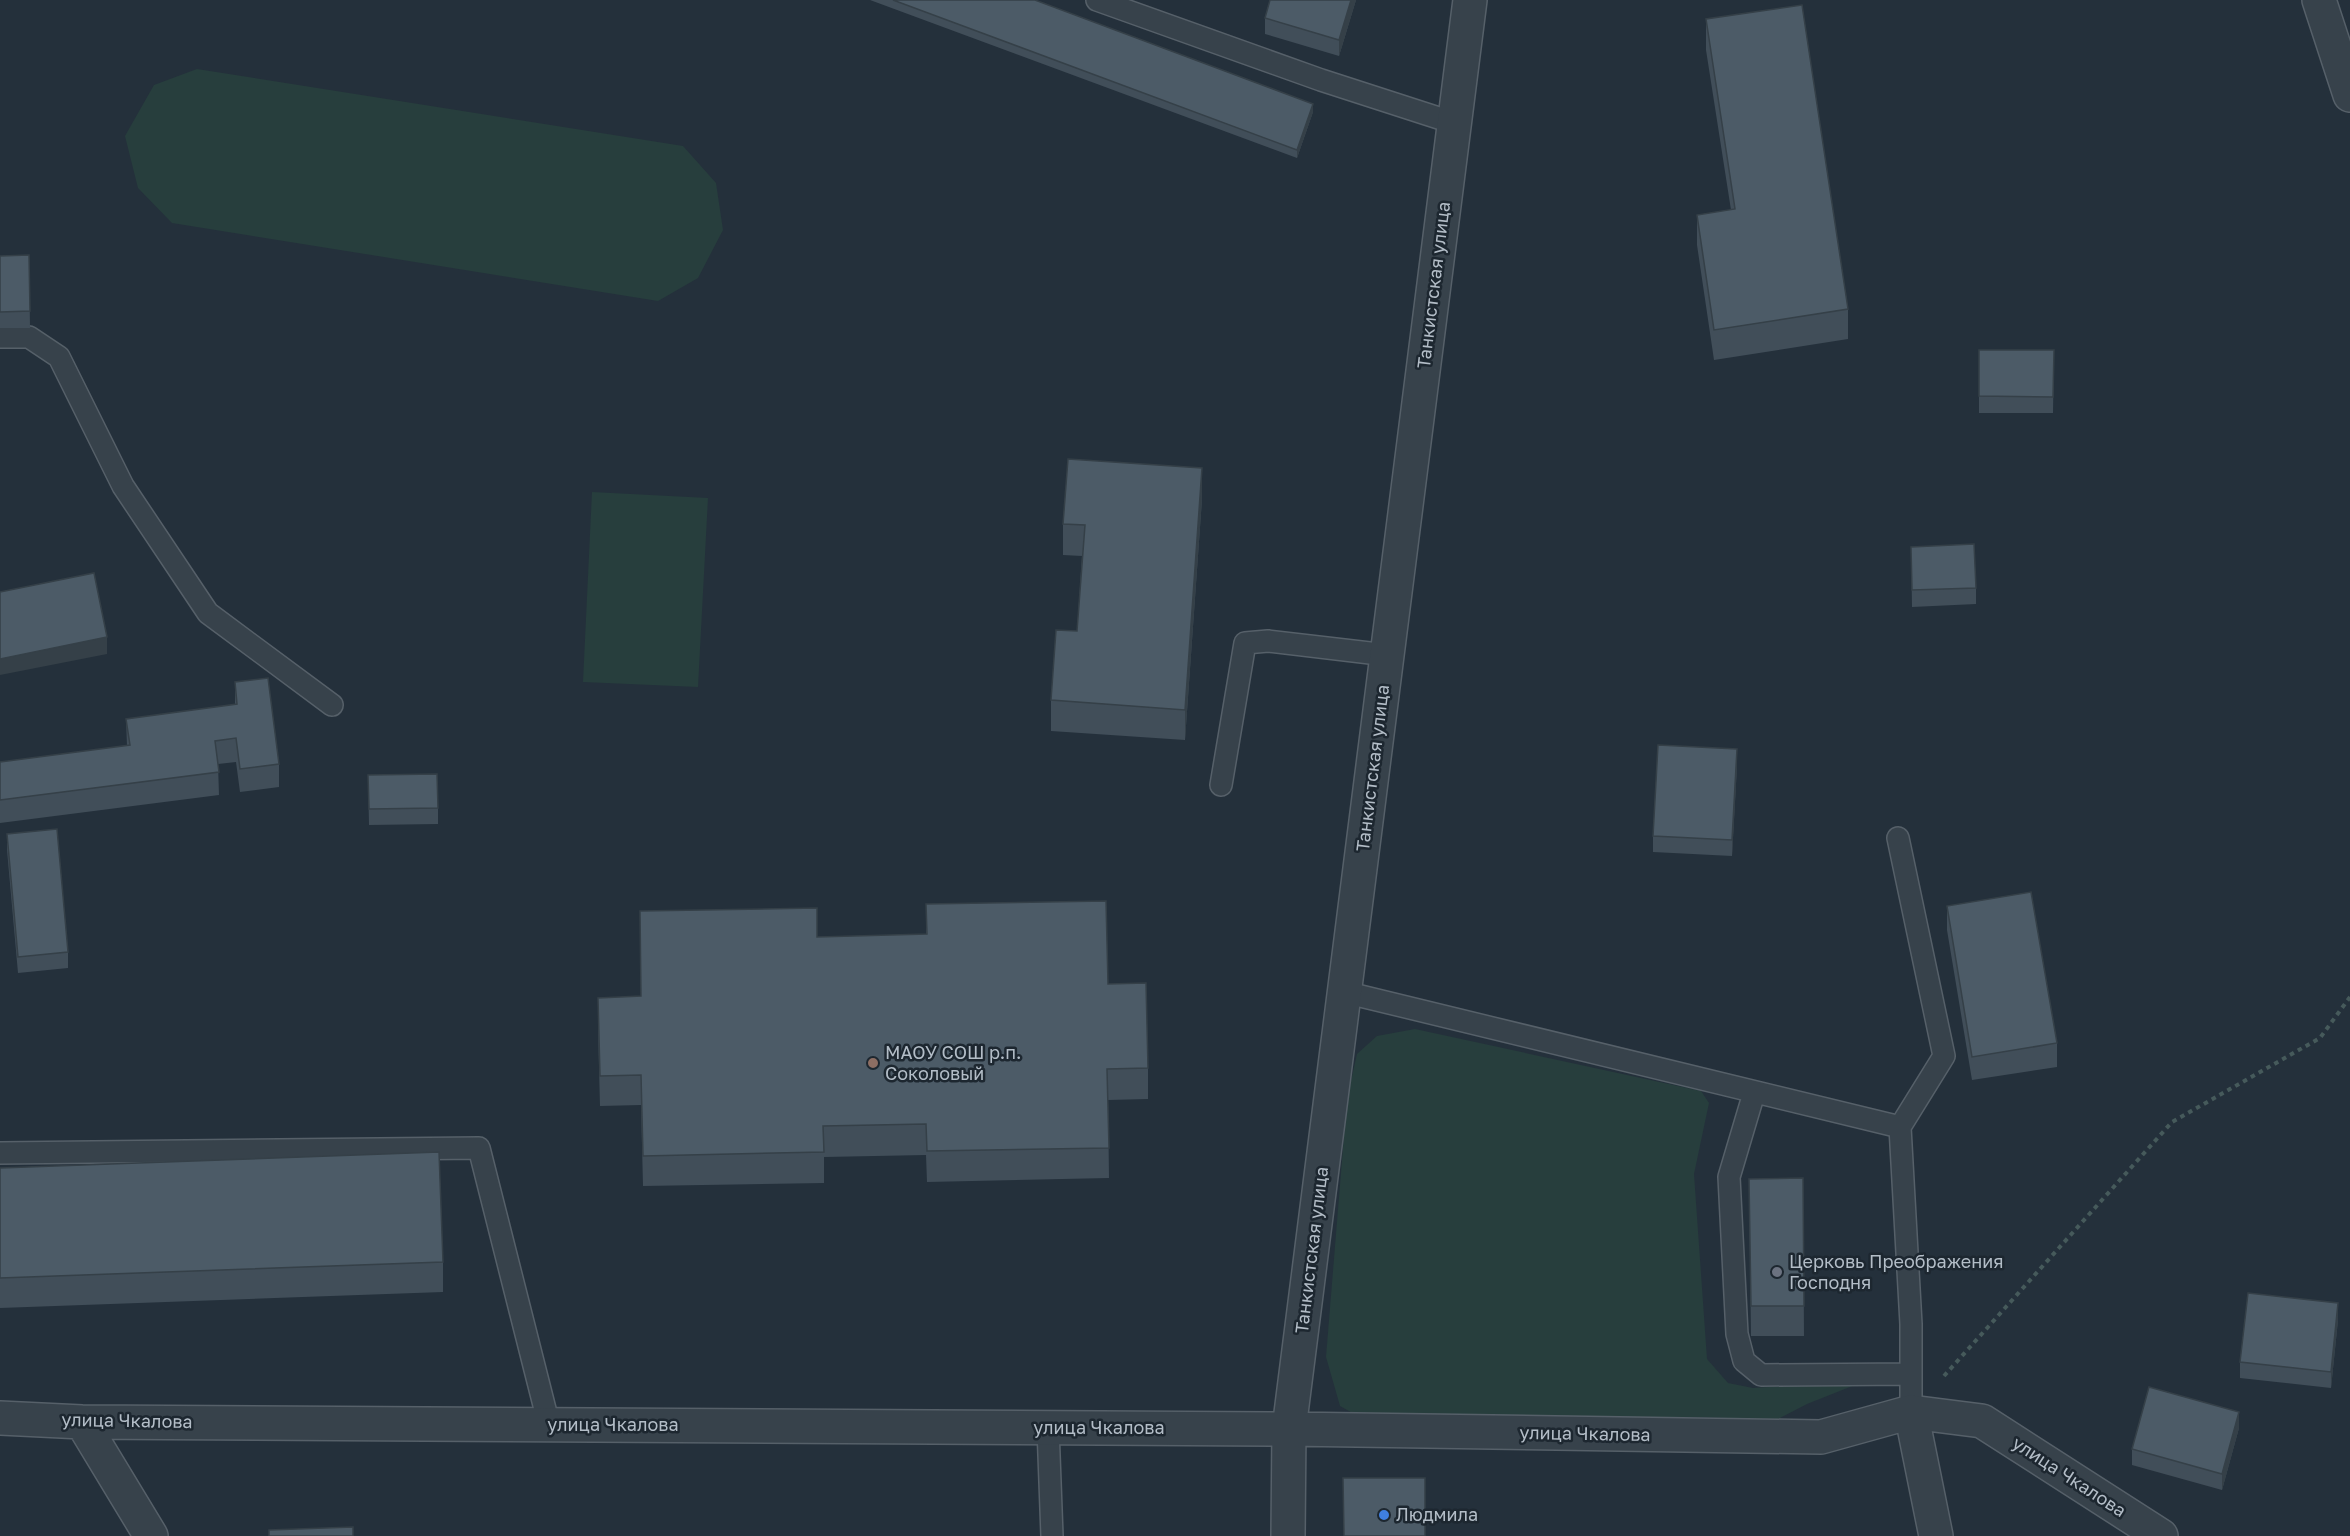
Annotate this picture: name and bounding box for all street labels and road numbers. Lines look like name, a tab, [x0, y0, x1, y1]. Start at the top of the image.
street label: Танкистская улица	[1412, 200, 1454, 370]
street label: Танкистская улица	[1351, 683, 1393, 853]
street label: Танкистская улица	[1290, 1165, 1332, 1335]
street label: улица Чкалова	[61, 1408, 193, 1432]
street label: улица Чкалова	[547, 1413, 679, 1435]
street label: улица Чкалова	[1033, 1416, 1165, 1438]
street label: улица Чкалова	[1519, 1421, 1651, 1445]
street label: улица Чкалова	[2008, 1431, 2131, 1521]

